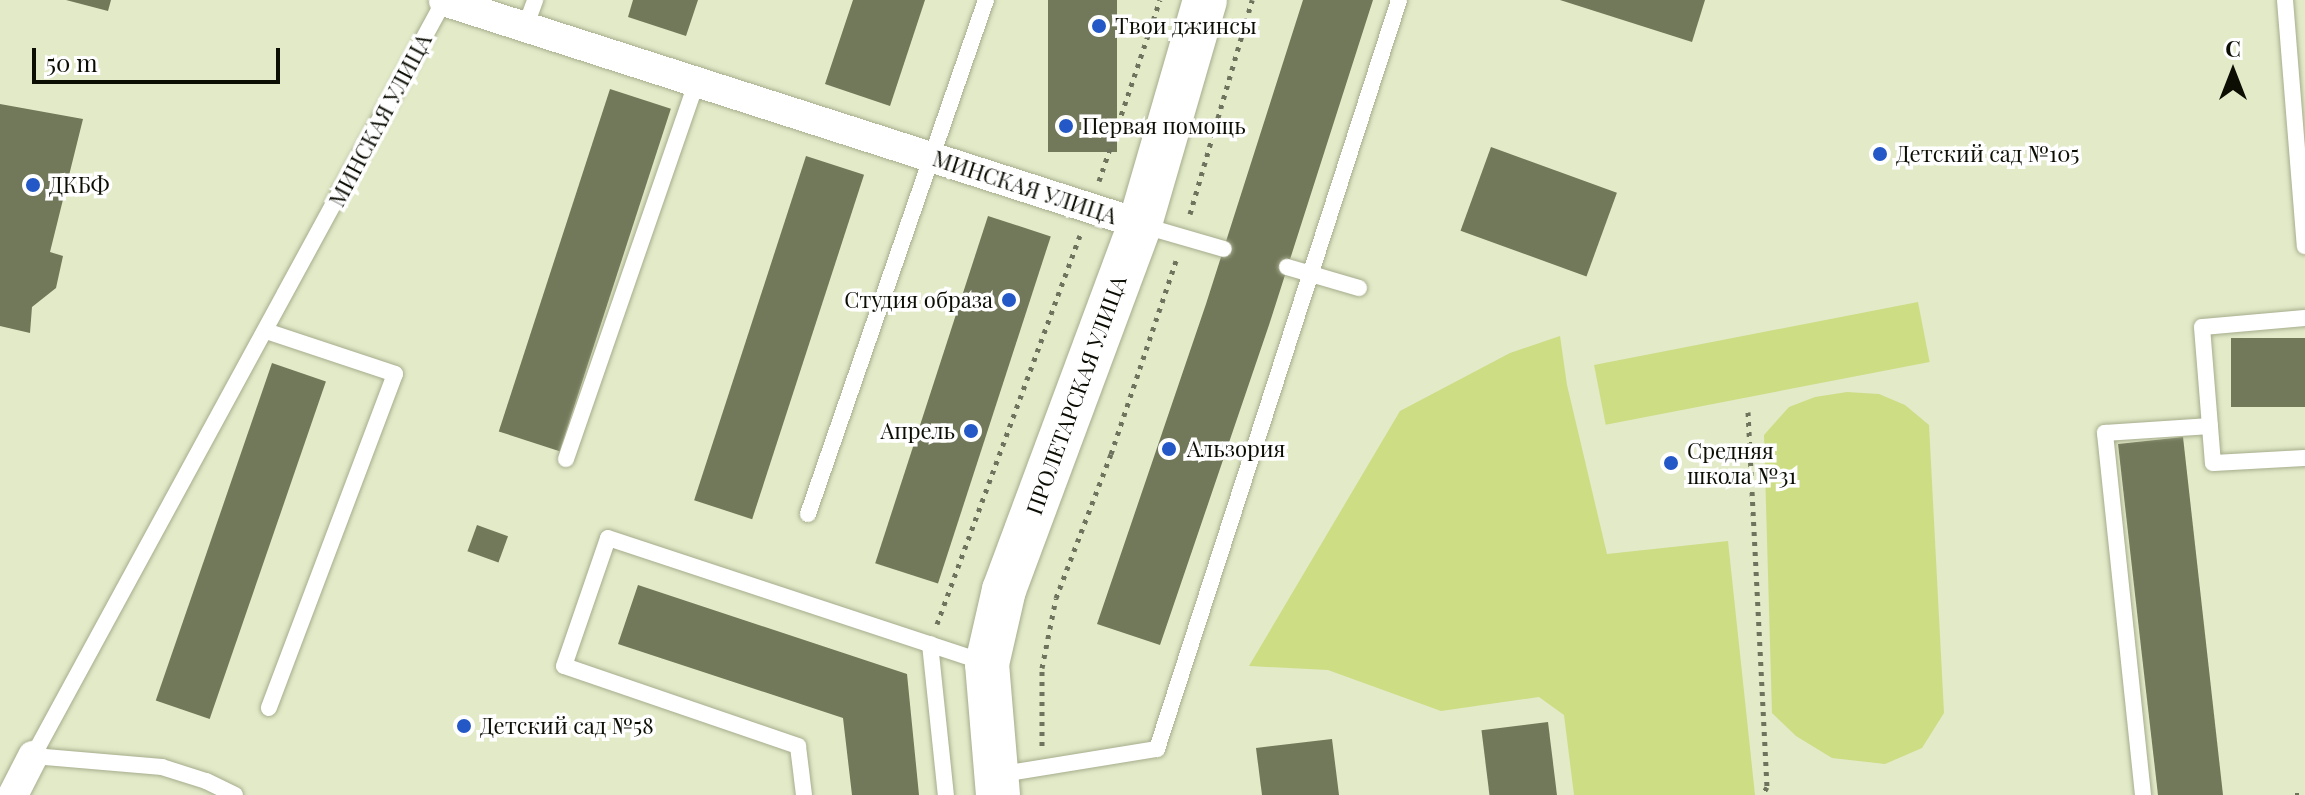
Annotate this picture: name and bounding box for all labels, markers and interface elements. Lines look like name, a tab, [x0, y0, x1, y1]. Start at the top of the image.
place label: Твои джинсы	[1115, 13, 1257, 39]
marker: Твои джинсы	[1090, 17, 1108, 35]
street label: МИНСКАЯ УЛИЦА	[323, 29, 437, 211]
scale bar	[36, 32, 284, 82]
north arrow	[2193, 32, 2273, 112]
text: С	[2225, 33, 2241, 63]
text: 50 m	[46, 46, 98, 78]
place label: Первая помощь	[1082, 113, 1246, 139]
marker: Первая помощь	[1057, 117, 1075, 135]
place label: Детский сад №105	[1896, 141, 2079, 167]
street label: МИНСКАЯ УЛИЦА	[930, 145, 1120, 229]
marker: Детский сад №105	[1871, 145, 1889, 163]
place label: ДКБФ	[49, 172, 110, 198]
marker: ДКБФ	[24, 176, 42, 194]
street label: ПРОЛЕТАРСКАЯ УЛИЦА	[1020, 272, 1132, 518]
place label: Студия образа	[844, 287, 993, 313]
marker: Студия образа	[1000, 291, 1018, 309]
place label: Апрель	[880, 418, 955, 444]
marker: Апрель	[962, 422, 980, 440]
place label: Альзория	[1187, 436, 1285, 462]
place label: Средняя школа №31	[1687, 437, 1796, 488]
marker: Альзория	[1158, 438, 1180, 460]
marker: Средняя школа №31	[1662, 454, 1680, 472]
place label: Детский сад №58	[480, 713, 654, 739]
marker: Детский сад №58	[455, 717, 473, 735]

